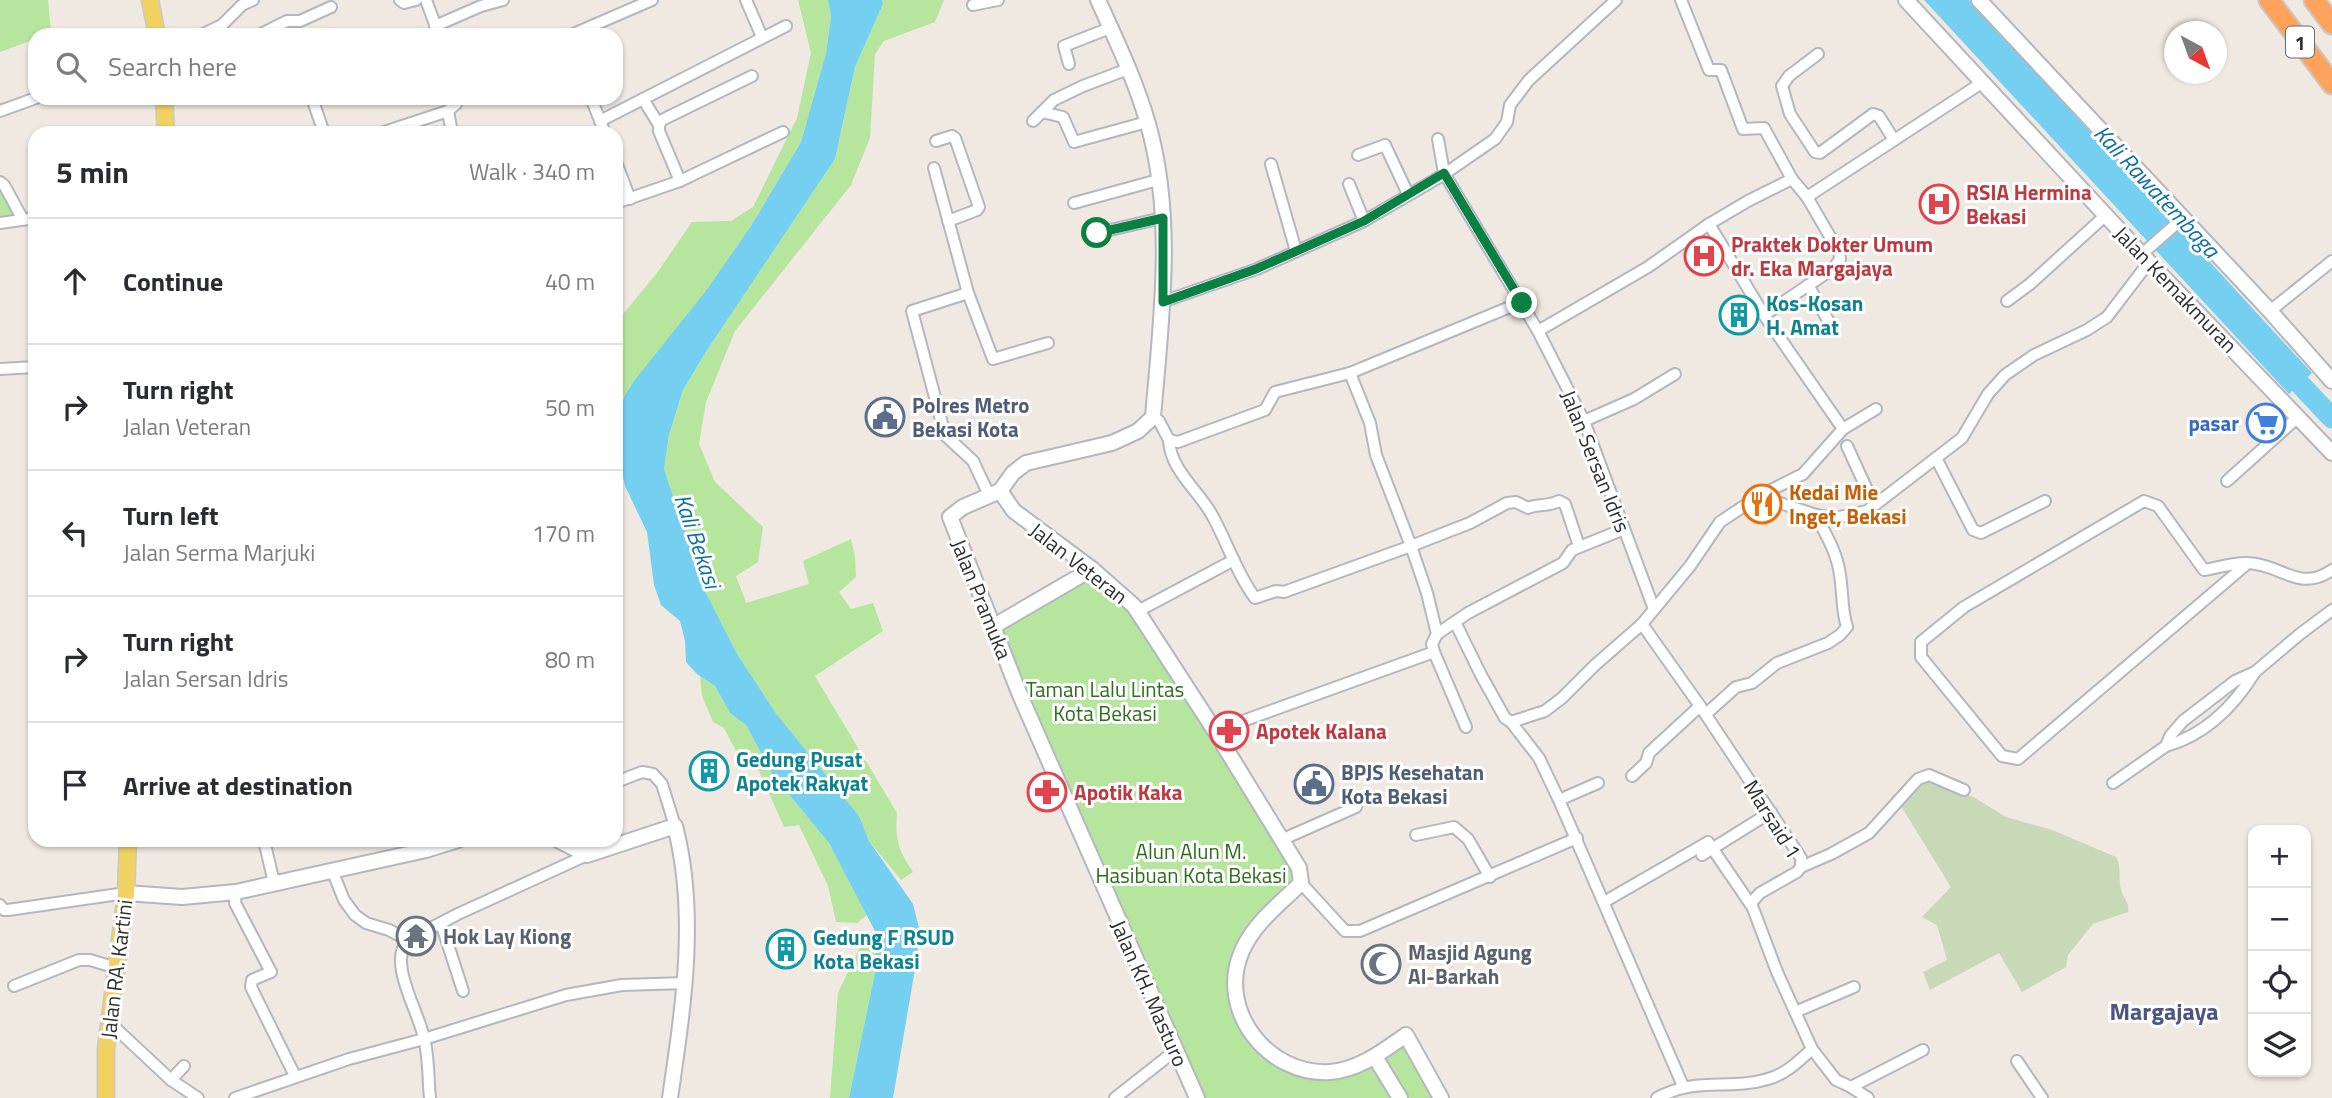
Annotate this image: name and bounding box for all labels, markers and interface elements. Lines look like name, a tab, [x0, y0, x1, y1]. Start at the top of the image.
north arrow	[2164, 21, 2227, 84]
road number: 1	[2286, 26, 2314, 58]
search box	[28, 28, 623, 105]
text: Search here	[108, 47, 237, 86]
icon: search	[52, 48, 90, 86]
water label: Kali Rawatembaga	[2086, 116, 2229, 267]
text: 5 min	[56, 149, 129, 195]
text: Walk · 340 m	[469, 154, 595, 189]
place label: RSIA Hermina Bekasi	[1966, 176, 2092, 232]
hospital icon: RSIA Hermina Bekasi	[1918, 183, 1960, 225]
route start	[1081, 217, 1112, 248]
street label: Jalan Kemakmuran	[2107, 218, 2245, 360]
place label: Praktek Dokter Umum dr. Eka Margajaya	[1731, 228, 1933, 284]
hospital icon: Praktek Dokter Umum dr. Eka Margajaya	[1683, 235, 1725, 277]
icon: ahead	[56, 262, 94, 300]
text: Continue	[123, 262, 223, 301]
text: 40 m	[545, 264, 595, 299]
route end	[1506, 287, 1537, 318]
place label: Kos-Kosan H. Amat	[1766, 287, 1863, 343]
building icon: Kos-Kosan H. Amat	[1718, 294, 1760, 336]
text: Turn right	[123, 370, 234, 409]
street label: Jalan Sersan Idris	[1553, 385, 1639, 537]
icon: right	[56, 388, 94, 426]
place label: Polres Metro Bekasi Kota	[912, 389, 1030, 445]
text: 50 m	[545, 390, 595, 425]
public building icon: Polres Metro Bekasi Kota	[864, 396, 906, 438]
supermarket icon: pasar	[2245, 402, 2287, 444]
place label: pasar	[2188, 407, 2239, 439]
text: Jalan Veteran	[123, 409, 251, 444]
place label: Kedai Mie Inget, Bekasi	[1789, 476, 1907, 532]
restaurant icon: Kedai Mie Inget, Bekasi	[1741, 483, 1783, 525]
water label: Kali Bekasi	[666, 489, 731, 595]
text: Turn left	[123, 496, 218, 535]
icon: left	[56, 514, 94, 552]
street label: Jalan Veteran	[1023, 514, 1135, 612]
text: 170 m	[532, 516, 595, 551]
street label: Jalan Pramuka	[943, 534, 1021, 664]
text: Jalan Serma Marjuki	[123, 535, 315, 570]
text: Turn right	[123, 622, 234, 661]
icon: right	[56, 640, 94, 678]
text: 80 m	[545, 642, 595, 677]
text: Jalan Sersan Idris	[123, 661, 289, 696]
park label: Taman Lalu Lintas Kota Bekasi	[1026, 673, 1184, 729]
pharmacy icon: Apotek Kalana	[1208, 710, 1250, 752]
place label: Apotek Kalana	[1256, 715, 1387, 747]
place label: Gedung Pusat Apotek Rakyat	[736, 743, 869, 799]
building icon: Gedung Pusat Apotek Rakyat	[688, 750, 730, 792]
place label: BPJS Kesehatan Kota Bekasi	[1341, 756, 1484, 812]
public building icon: BPJS Kesehatan Kota Bekasi	[1293, 763, 1335, 805]
icon: arrive	[56, 766, 94, 804]
text: Arrive at destination	[123, 766, 353, 805]
pharmacy icon: Apotik Kaka	[1026, 771, 1068, 813]
street label: Marsaid 1	[1736, 773, 1810, 865]
place label: Apotik Kaka	[1074, 776, 1183, 808]
map controls	[2248, 825, 2311, 1077]
button: +	[2248, 825, 2311, 888]
park label: Alun Alun M. Hasibuan Kota Bekasi	[1095, 835, 1287, 891]
button: −	[2248, 888, 2311, 951]
street label: Jalan RA. Kartini	[92, 898, 140, 1040]
street label: Jalan KH. Masturo	[1103, 914, 1197, 1072]
temple icon: Hok Lay Kiong	[395, 915, 437, 957]
place label: Hok Lay Kiong	[443, 920, 571, 952]
place label: Gedung F RSUD Kota Bekasi	[813, 921, 954, 977]
building icon: Gedung F RSUD Kota Bekasi	[765, 928, 807, 970]
place label: Masjid Agung Al-Barkah	[1408, 936, 1532, 992]
mosque icon: Masjid Agung Al-Barkah	[1360, 943, 1402, 985]
button: locate	[2248, 951, 2311, 1014]
district label: Margajaya	[2109, 993, 2219, 1029]
button: layers	[2248, 1014, 2311, 1077]

